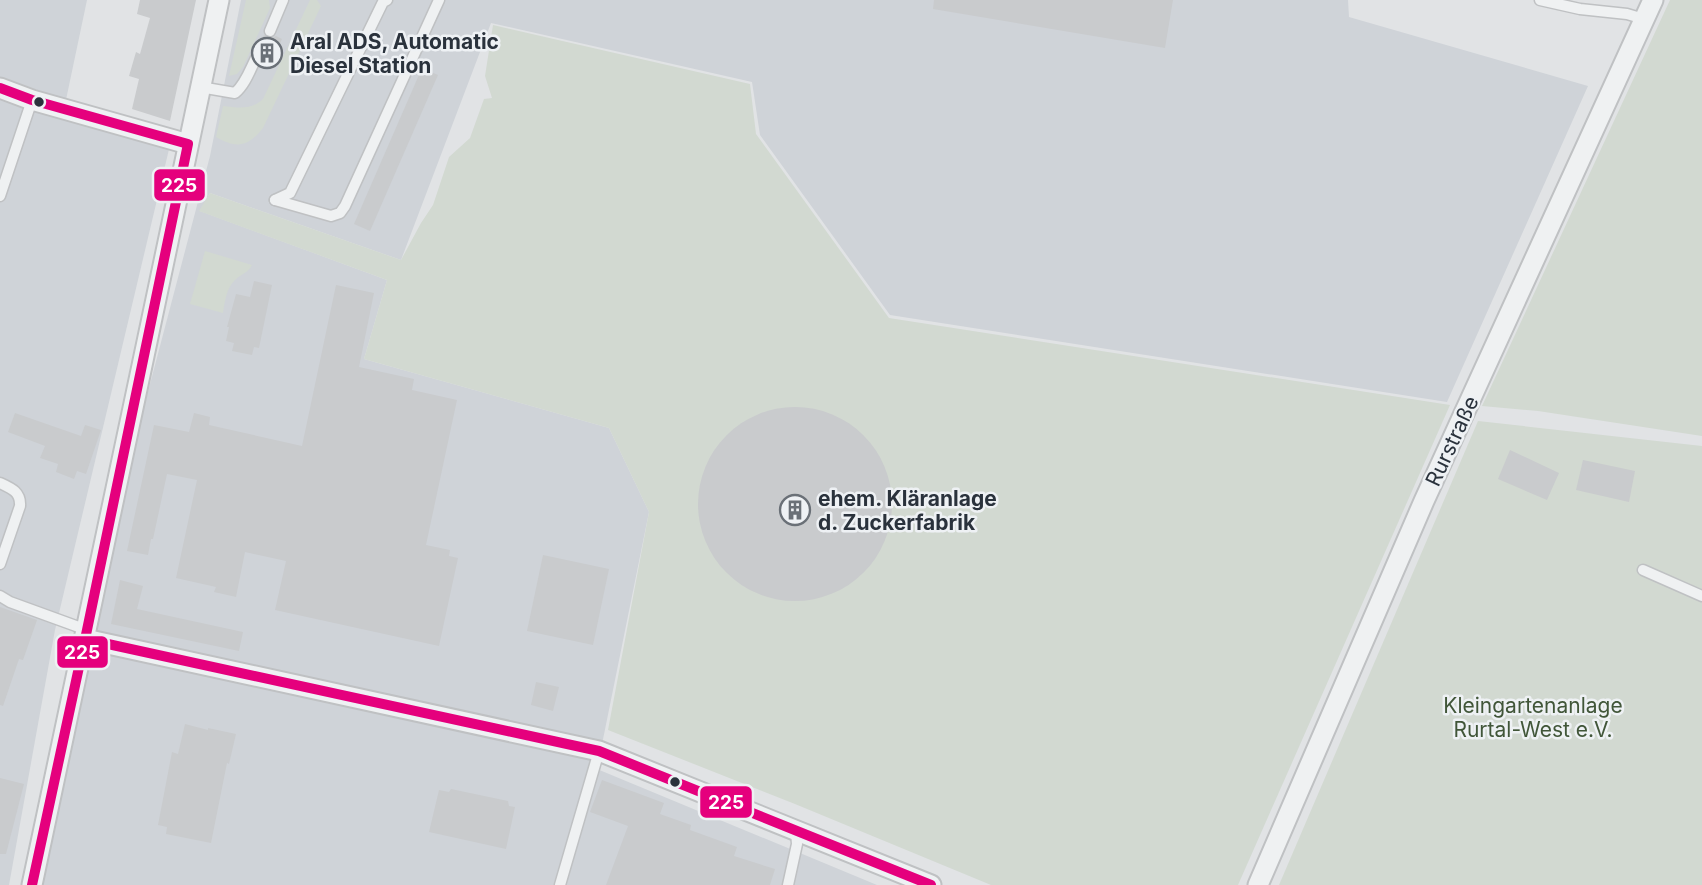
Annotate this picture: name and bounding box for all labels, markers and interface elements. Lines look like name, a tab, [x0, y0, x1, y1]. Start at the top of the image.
place label: Aral ADS, Automatic Diesel Station	[290, 29, 499, 78]
building icon: Aral ADS, Automatic Diesel Station	[250, 36, 284, 70]
unlabelled marker	[32, 95, 46, 109]
line badge: 225	[153, 168, 206, 202]
text: 225	[161, 174, 197, 197]
street label: Rurstraße	[1420, 392, 1484, 490]
place label: ehem. Kläranlage d. Zuckerfabrik	[818, 486, 997, 535]
building icon: ehem. Kläranlage d. Zuckerfabrik	[778, 493, 812, 527]
line badge: 225	[56, 635, 109, 669]
text: 225	[64, 641, 100, 664]
park label: Kleingartenanlage Rurtal-West e.V.	[1443, 693, 1623, 742]
unlabelled marker	[668, 775, 682, 789]
line badge: 225	[699, 785, 753, 819]
text: 225	[708, 791, 744, 814]

